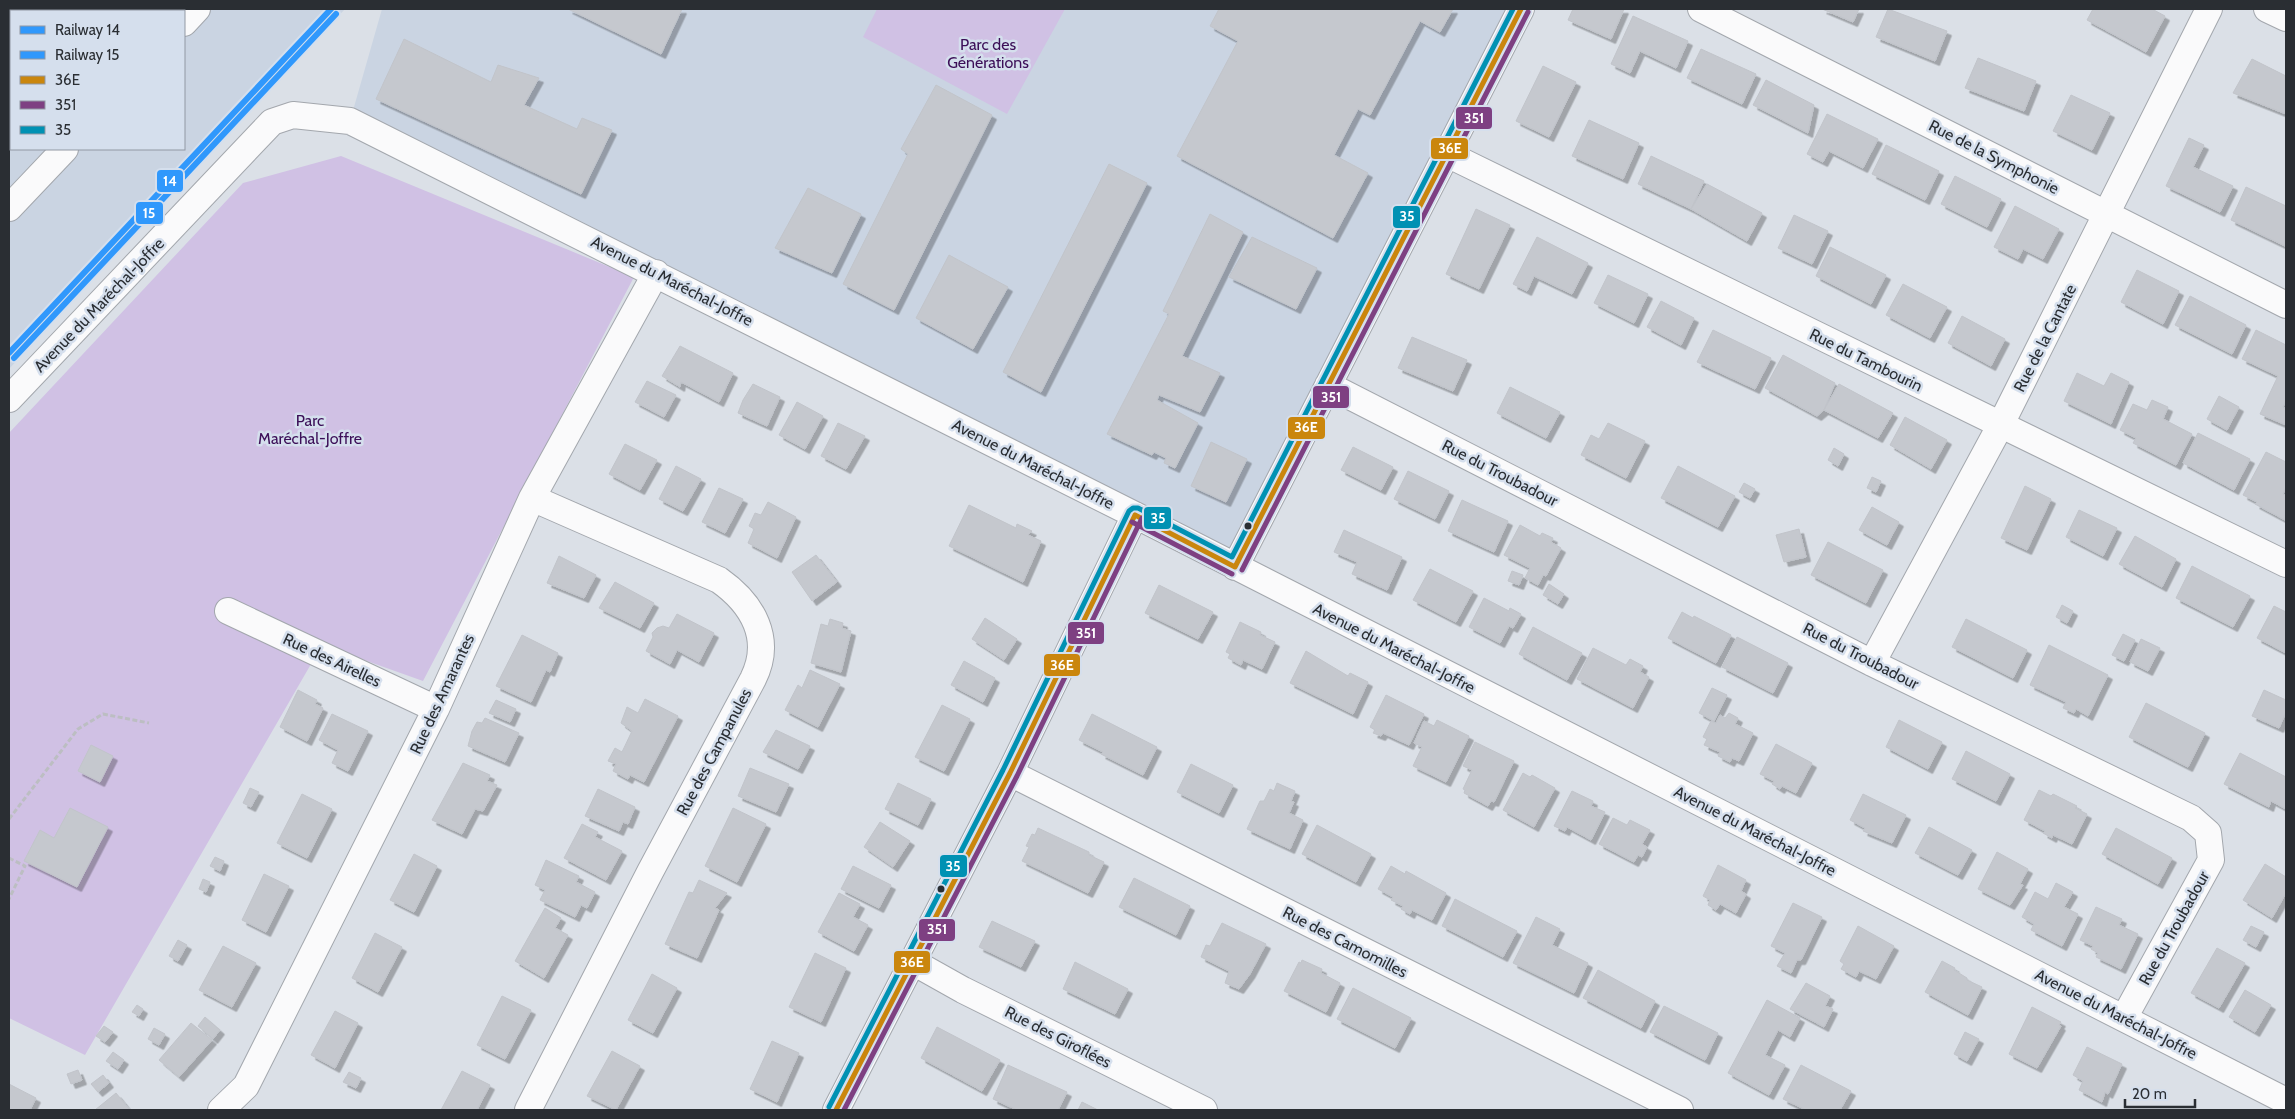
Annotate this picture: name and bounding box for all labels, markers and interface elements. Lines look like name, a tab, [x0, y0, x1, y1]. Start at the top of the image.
legend	[10, 10, 185, 150]
text: Railway 14	[55, 21, 120, 39]
park label: Parc des Générations	[947, 35, 1029, 72]
text: Railway 15	[55, 46, 120, 64]
text: 36E	[55, 71, 80, 89]
text: 351	[55, 96, 76, 114]
line badge: 351	[1455, 106, 1493, 130]
text: 351	[1464, 109, 1484, 127]
street label: Rue de la Symphonie	[1926, 116, 2062, 198]
text: 35	[55, 121, 71, 139]
line badge: 36E	[1430, 137, 1469, 160]
text: 36E	[1438, 139, 1462, 157]
line badge: 14	[156, 169, 184, 193]
text: 14	[163, 172, 177, 190]
line badge: 15	[135, 201, 164, 225]
text: 15	[143, 204, 155, 222]
line badge: 35	[1392, 205, 1421, 229]
text: 35	[1399, 207, 1415, 225]
street label: Avenue du Maréchal-Joffre	[588, 232, 756, 330]
street label: Avenue du Maréchal-Joffre	[30, 234, 168, 376]
street label: Rue de la Cantate	[2010, 281, 2080, 395]
street label: Rue du Tambourin	[1806, 324, 1926, 396]
line badge: 351	[1312, 385, 1350, 409]
text: 351	[1321, 388, 1341, 406]
park label: Parc Maréchal-Joffre	[258, 411, 362, 448]
street label: Avenue du Maréchal-Joffre	[949, 415, 1117, 513]
line badge: 36E	[1287, 416, 1326, 440]
text: 36E	[1294, 418, 1318, 436]
street label: Rue du Troubadour	[1439, 436, 1562, 511]
line badge: 35	[1143, 506, 1172, 530]
text: 35	[1150, 509, 1166, 527]
unlabelled marker	[1243, 521, 1253, 531]
street label: Avenue du Maréchal-Joffre	[1310, 599, 1478, 697]
street label: Rue du Troubadour	[1800, 619, 1923, 694]
line badge: 351	[1067, 621, 1105, 645]
text: 351	[1076, 624, 1096, 642]
street label: Rue des Airelles	[280, 629, 384, 691]
street label: Rue des Amarantes	[406, 631, 478, 757]
line badge: 36E	[1043, 653, 1081, 677]
text: 36E	[1050, 656, 1074, 674]
street label: Rue des Campanules	[673, 685, 756, 819]
street label: Avenue du Maréchal-Joffre	[1671, 782, 1839, 880]
line badge: 35	[939, 854, 968, 878]
text: 35	[945, 857, 961, 875]
street label: Rue du Troubadour	[2135, 867, 2214, 988]
unlabelled marker	[936, 884, 946, 894]
street label: Rue des Camomilles	[1280, 902, 1411, 982]
line badge: 351	[918, 918, 956, 942]
text: 351	[927, 920, 947, 938]
line badge: 36E	[893, 950, 931, 974]
text: 36E	[900, 953, 924, 971]
street label: Avenue du Maréchal-Joffre	[2032, 965, 2200, 1063]
street label: Rue des Giroflées	[1002, 1002, 1115, 1072]
scale bar	[2125, 1076, 2195, 1108]
text: 20 m	[2132, 1085, 2167, 1103]

